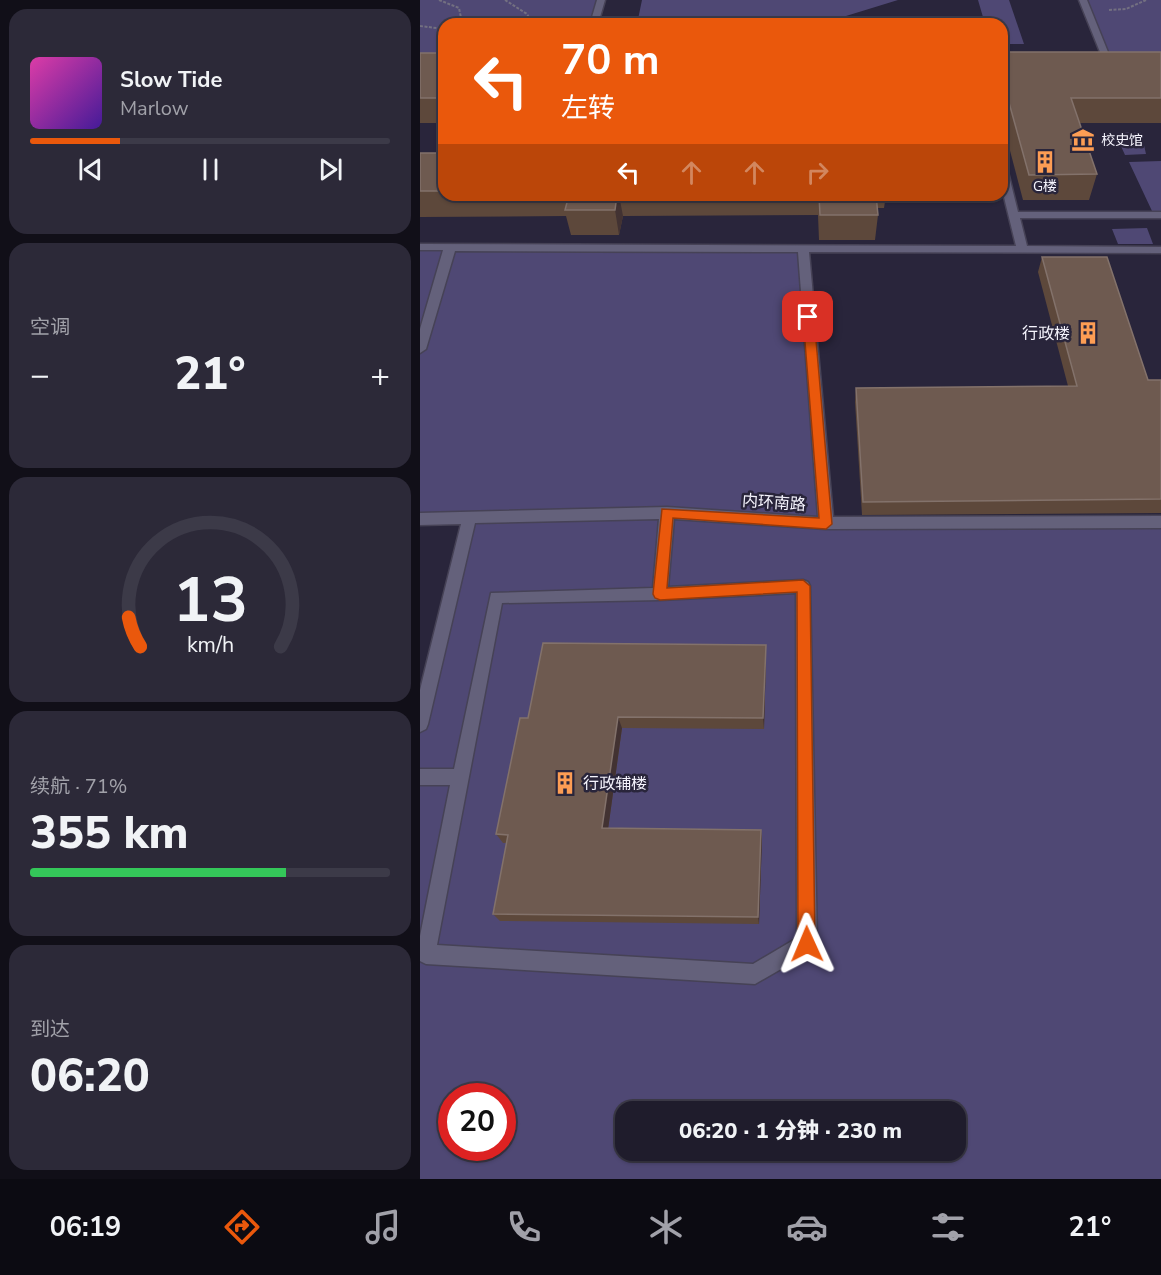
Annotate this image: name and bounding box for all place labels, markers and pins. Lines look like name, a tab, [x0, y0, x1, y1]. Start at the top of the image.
museum icon: 校史馆	[1070, 127, 1096, 153]
place label: 校史馆	[1101, 131, 1143, 150]
building icon: G楼	[1032, 149, 1058, 175]
place label: G楼	[1033, 177, 1057, 196]
pin	[782, 291, 833, 342]
building icon: 行政楼	[1075, 320, 1101, 346]
place label: 行政楼	[1022, 323, 1070, 345]
building icon: 行政辅楼	[552, 770, 578, 796]
place label: 行政辅楼	[583, 773, 647, 795]

